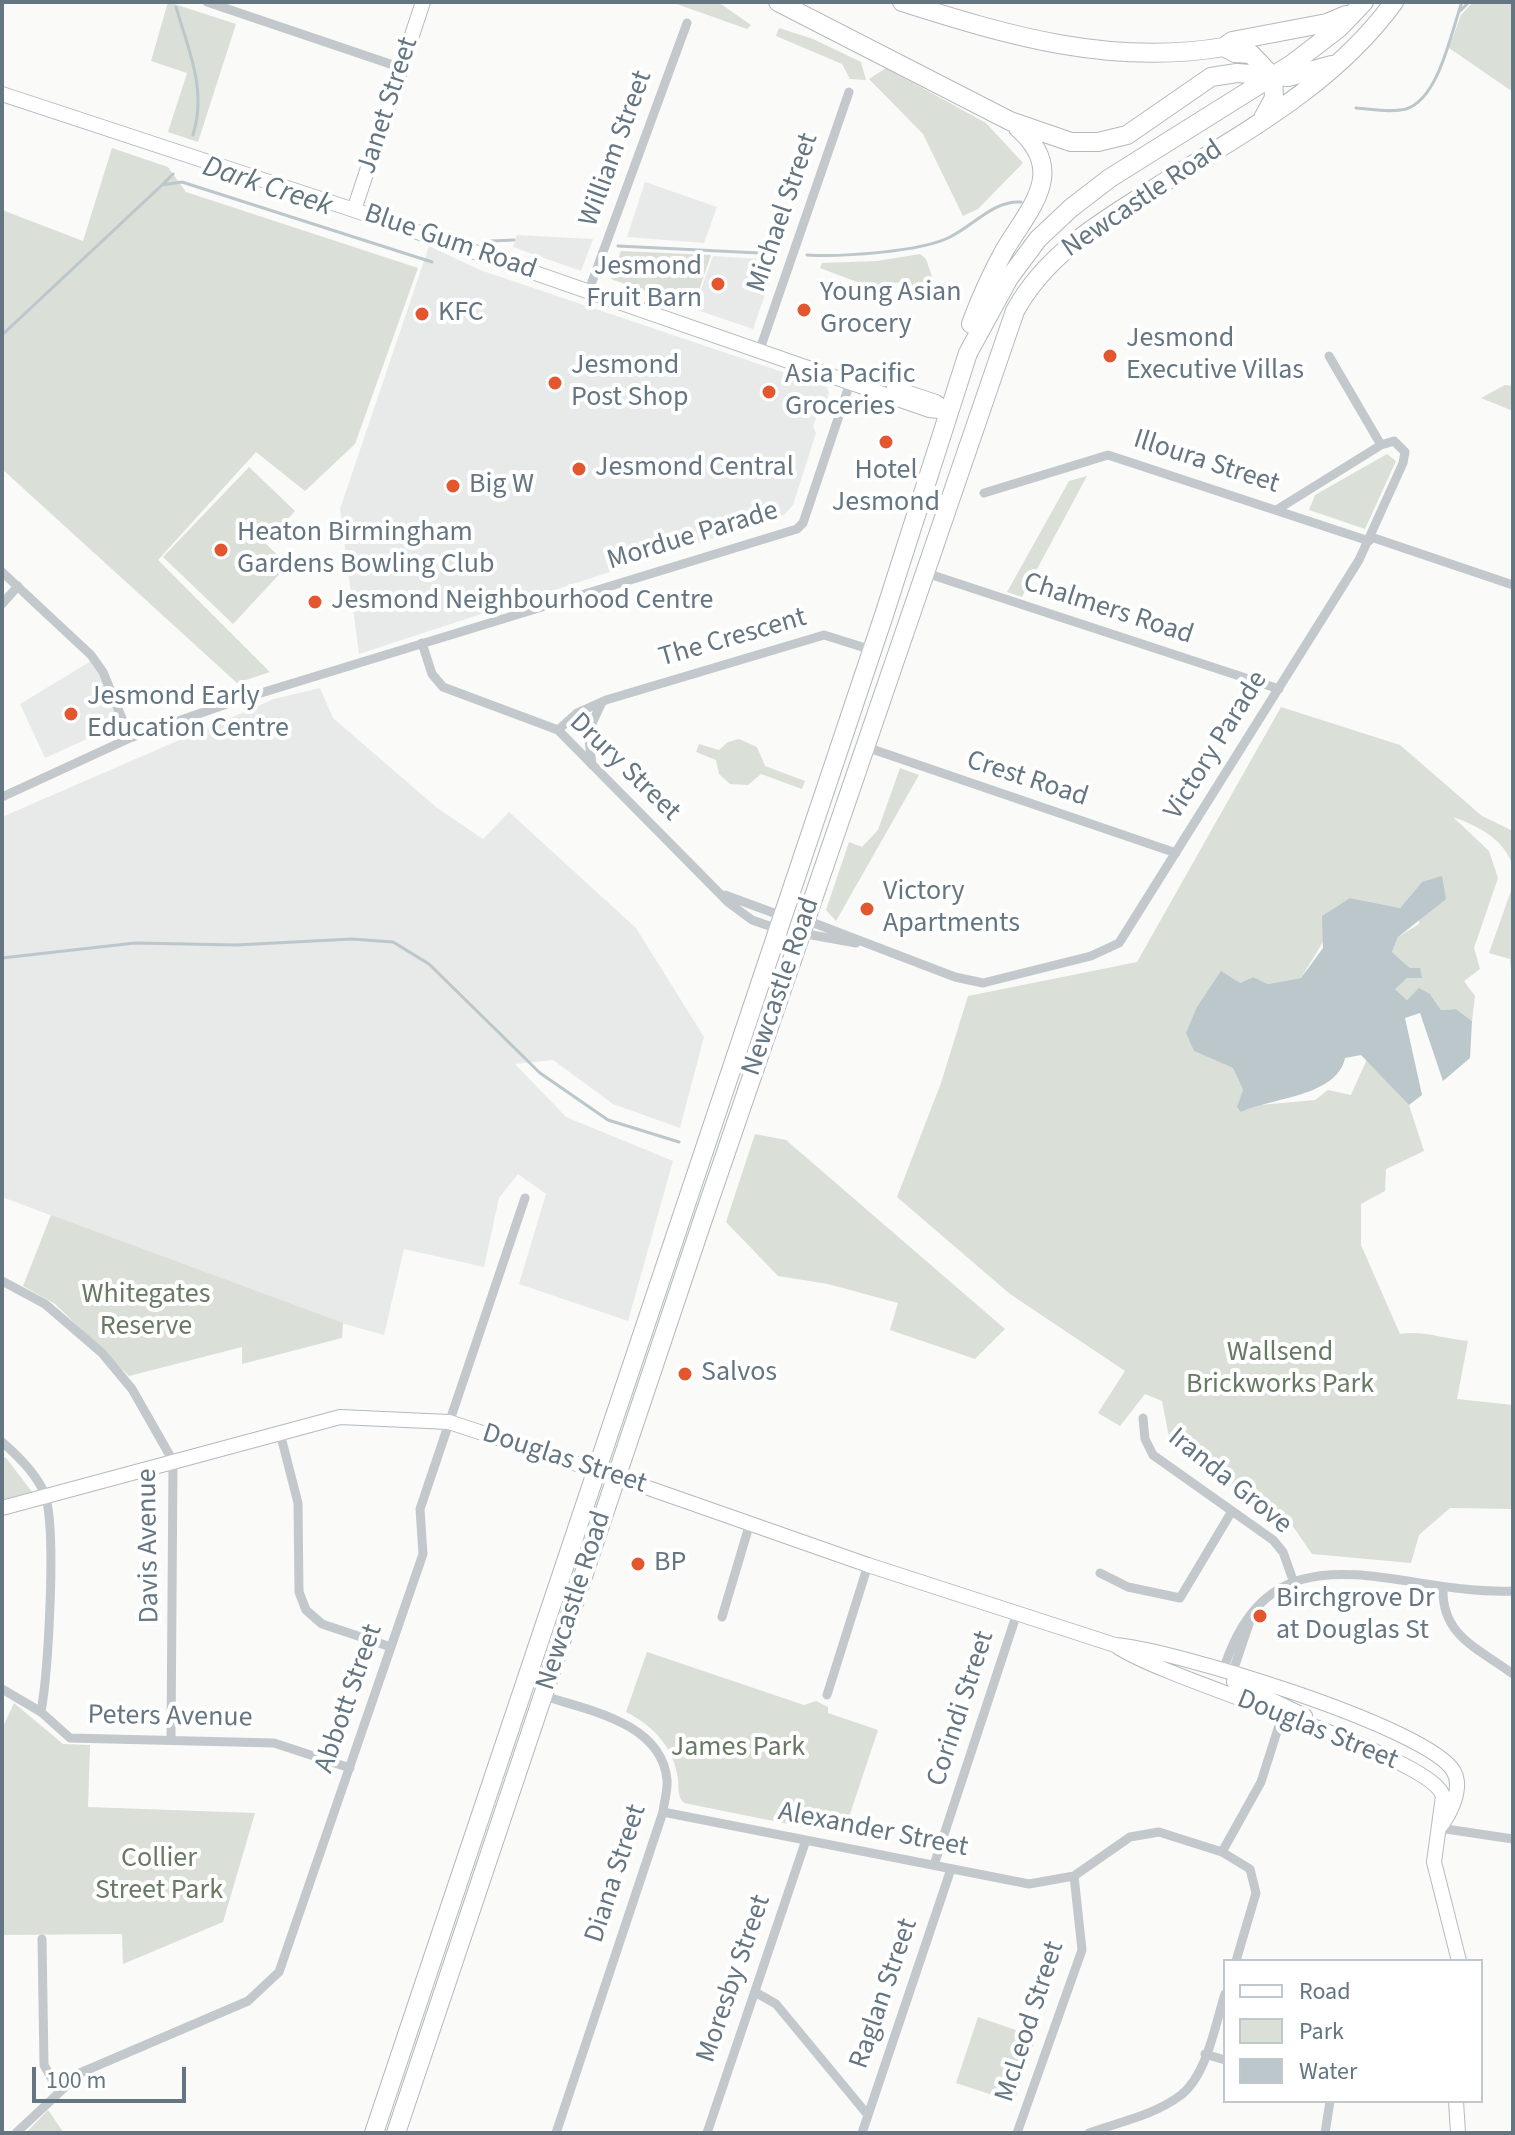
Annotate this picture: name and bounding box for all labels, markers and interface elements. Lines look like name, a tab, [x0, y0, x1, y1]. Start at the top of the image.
street label: Janet Street	[351, 33, 427, 179]
street label: William Street	[573, 67, 661, 231]
street label: Michael Street	[741, 129, 827, 297]
street label: Newcastle Road	[1056, 134, 1230, 266]
water label: Dark Creek	[198, 150, 336, 226]
street label: Blue Gum Road	[360, 198, 540, 288]
place label: Jesmond Fruit Barn	[586, 251, 702, 317]
marker: Jesmond Fruit Barn	[709, 275, 727, 293]
place label: Young Asian Grocery	[820, 277, 962, 343]
place label: KFC	[438, 297, 484, 331]
marker: Young Asian Grocery	[795, 301, 813, 319]
marker: KFC	[413, 305, 431, 323]
place label: Jesmond Executive Villas	[1126, 323, 1304, 389]
marker: Jesmond Executive Villas	[1101, 347, 1119, 365]
place label: Jesmond Post Shop	[571, 350, 688, 416]
place label: Asia Pacific Groceries	[785, 359, 915, 425]
marker: Jesmond Post Shop	[546, 374, 564, 392]
marker: Asia Pacific Groceries	[760, 383, 778, 401]
street label: Illoura Street	[1129, 424, 1283, 502]
marker: Hotel Jesmond	[877, 433, 895, 451]
place label: Jesmond Central	[595, 452, 794, 486]
place label: Hotel Jesmond	[832, 455, 940, 521]
marker: Jesmond Central	[570, 460, 588, 478]
place label: Big W	[469, 469, 534, 503]
marker: Big W	[444, 477, 462, 495]
street label: Mordue Parade	[604, 495, 782, 579]
place label: Heaton Birmingham Gardens Bowling Club	[237, 517, 494, 583]
marker: Heaton Birmingham Gardens Bowling Club	[212, 541, 230, 559]
street label: Chalmers Road	[1019, 567, 1197, 653]
place label: Jesmond Neighbourhood Centre	[331, 585, 713, 619]
marker: Jesmond Neighbourhood Centre	[306, 593, 324, 611]
street label: The Crescent	[655, 602, 811, 676]
street label: Victory Parade	[1158, 666, 1276, 826]
place label: Jesmond Early Education Centre	[87, 681, 289, 747]
marker: Jesmond Early Education Centre	[62, 705, 80, 723]
street label: Drury Street	[561, 707, 687, 829]
street label: Crest Road	[962, 745, 1092, 815]
place label: Victory Apartments	[883, 876, 1020, 942]
street label: Newcastle Road	[736, 894, 828, 1080]
marker: Victory Apartments	[858, 900, 876, 918]
park label: Whitegates Reserve	[82, 1279, 210, 1345]
park label: Wallsend Brickworks Park	[1186, 1337, 1374, 1403]
place label: Salvos	[701, 1357, 777, 1391]
marker: Salvos	[676, 1365, 694, 1383]
street label: Douglas Street	[478, 1418, 650, 1502]
street label: Iranda Grove	[1160, 1422, 1298, 1542]
street label: Davis Avenue	[132, 1468, 168, 1624]
street label: Newcastle Road	[530, 1507, 620, 1695]
place label: BP	[654, 1547, 686, 1581]
marker: BP	[629, 1555, 647, 1573]
place label: Birchgrove Dr at Douglas St	[1276, 1583, 1435, 1649]
marker: Birchgrove Dr at Douglas St	[1251, 1607, 1269, 1625]
street label: Abbott Street	[309, 1620, 391, 1778]
street label: Corindi Street	[921, 1627, 1003, 1791]
street label: Douglas Street	[1232, 1683, 1402, 1779]
street label: Peters Avenue	[87, 1700, 253, 1736]
park label: James Park	[671, 1732, 805, 1766]
street label: Alexander Street	[775, 1796, 971, 1866]
street label: Diana Street	[579, 1801, 655, 1947]
park label: Collier Street Park	[95, 1843, 223, 1909]
street label: Moresby Street	[691, 1891, 779, 2067]
street label: Raglan Street	[844, 1915, 926, 2073]
street label: McLeod Street	[989, 1938, 1073, 2106]
legend	[1223, 1959, 1483, 2103]
text: Road	[1299, 1974, 1351, 2009]
text: Park	[1299, 2014, 1344, 2049]
scale bar	[36, 2051, 190, 2101]
text: Water	[1299, 2054, 1357, 2089]
text: 100 m	[46, 2063, 106, 2098]

